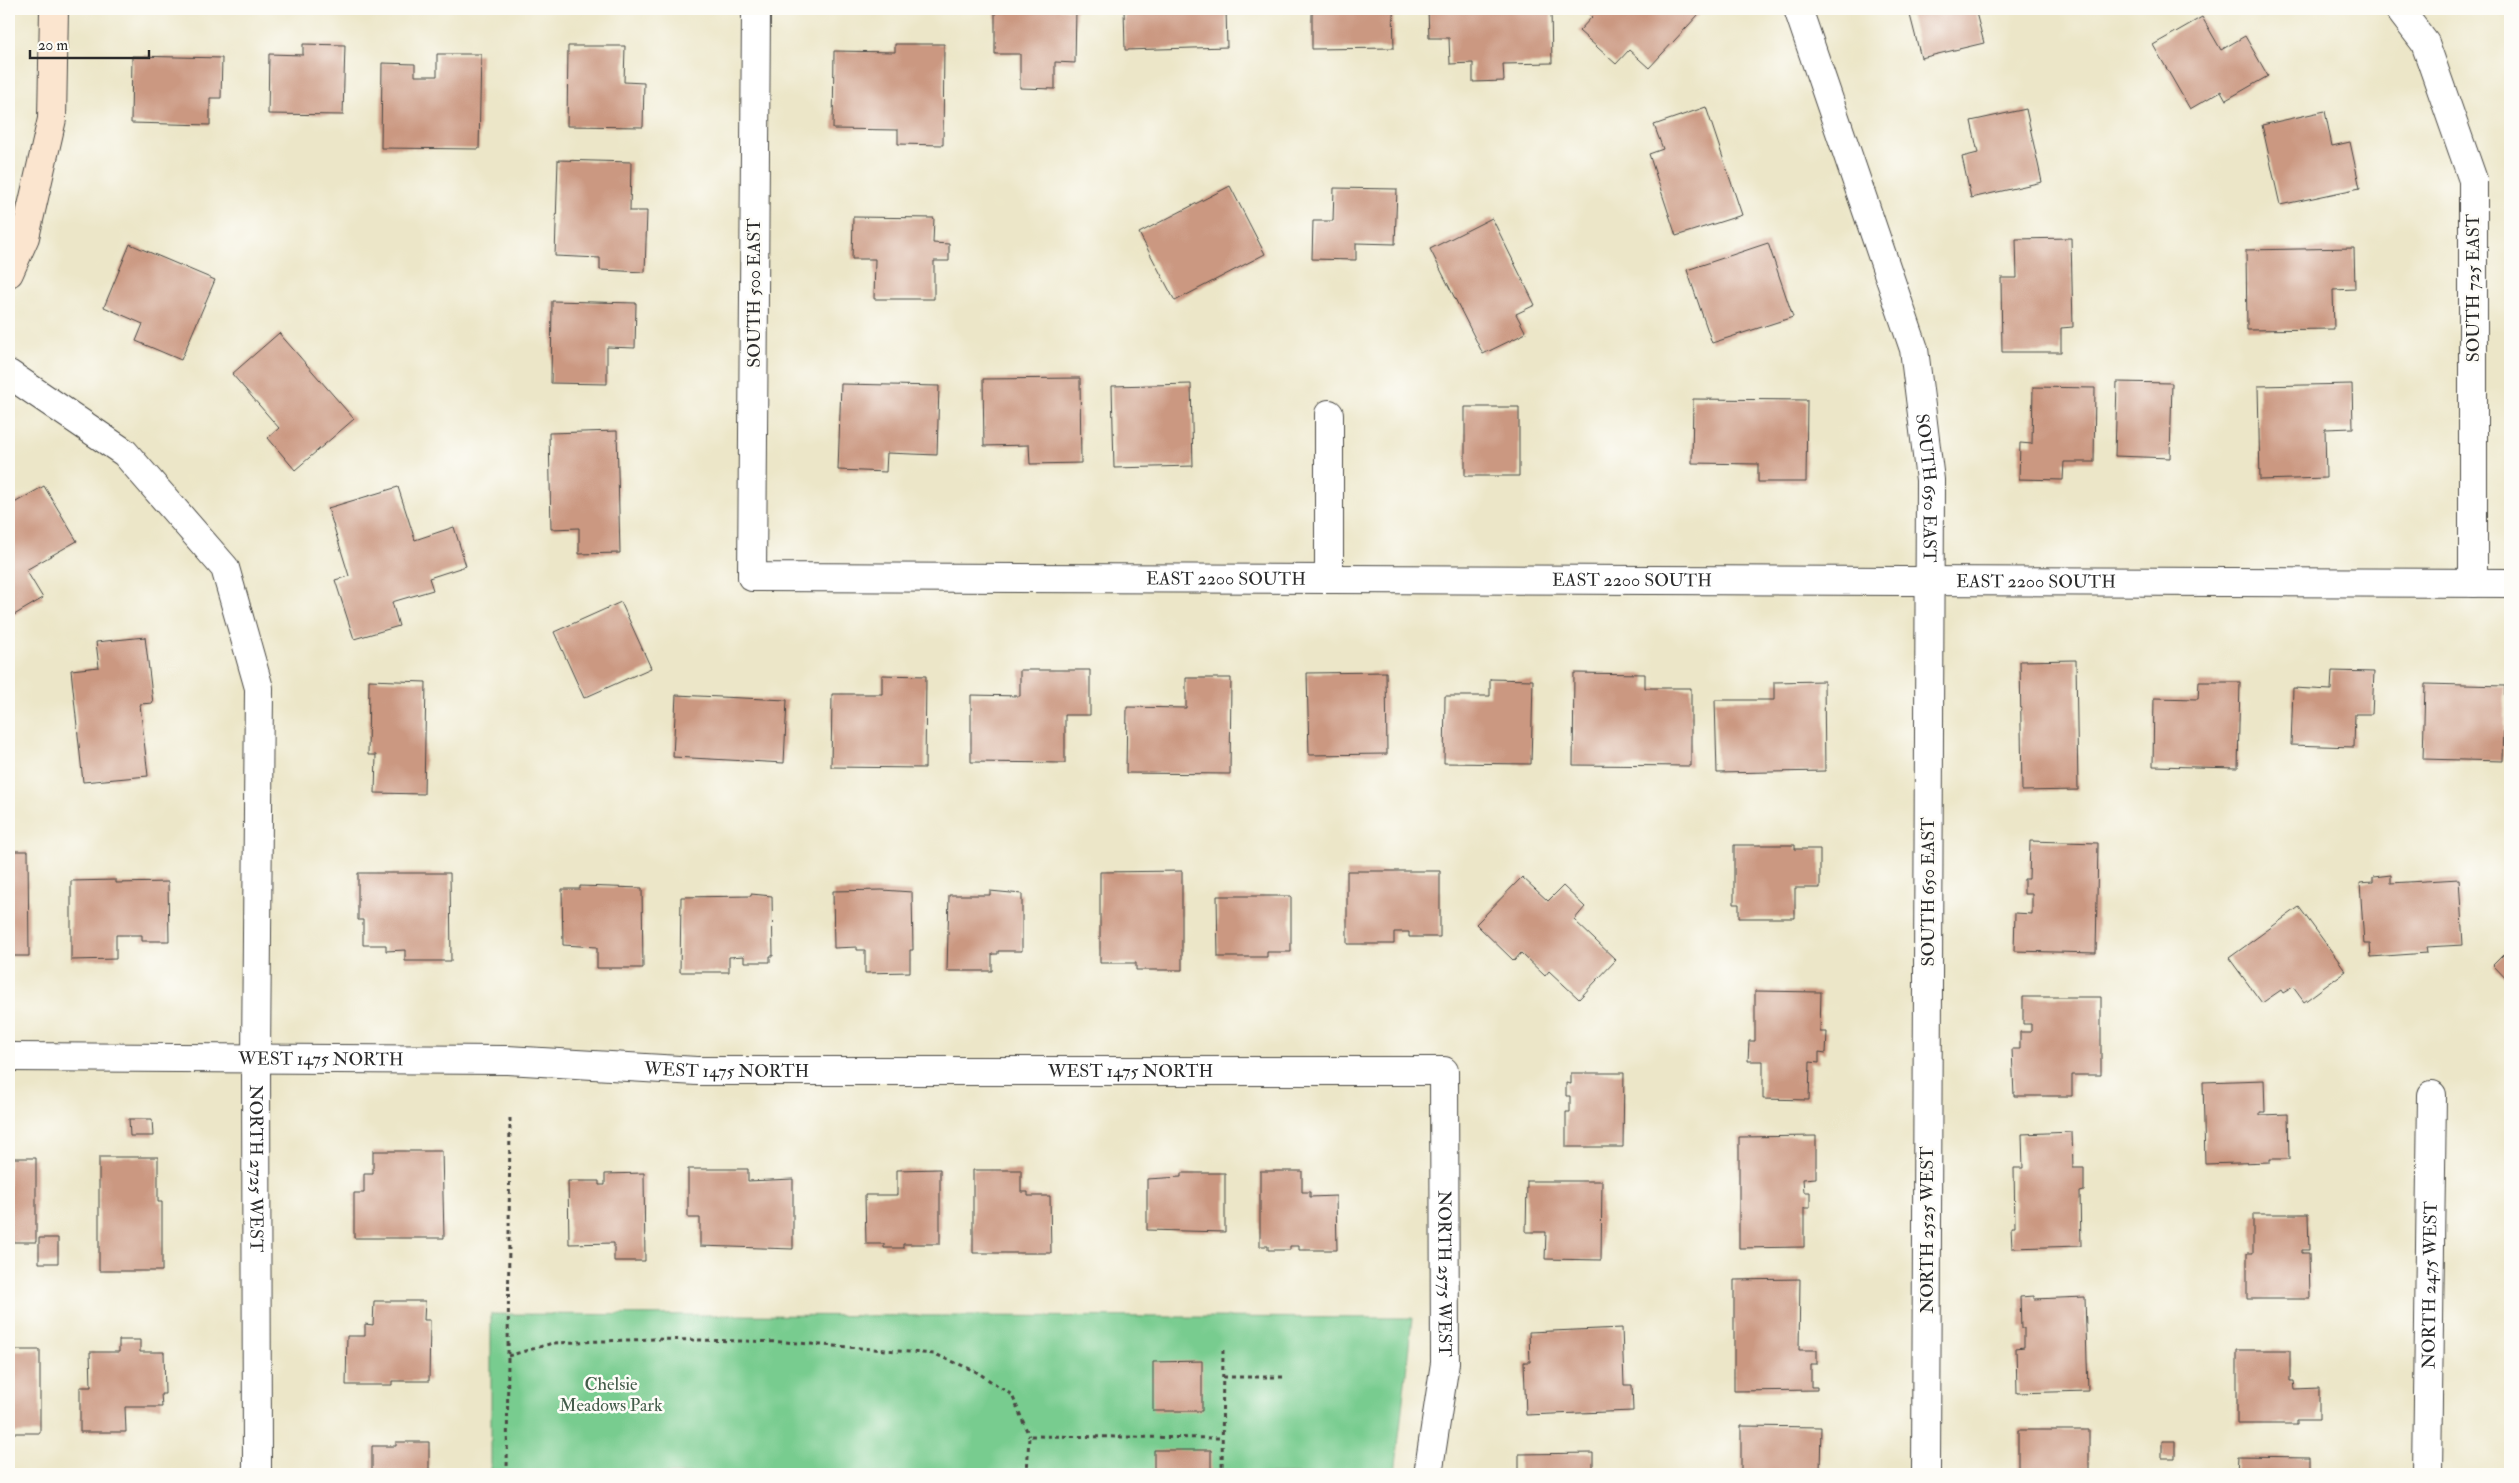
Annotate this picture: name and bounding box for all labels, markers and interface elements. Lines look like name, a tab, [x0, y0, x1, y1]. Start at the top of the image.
scale bar	[30, 28, 149, 60]
text: 20 m	[38, 36, 68, 55]
street label: SOUTH 725 EAST	[2462, 213, 2485, 362]
street label: SOUTH 500 EAST	[743, 218, 766, 368]
street label: SOUTH 650 EAST	[1910, 412, 1941, 563]
street label: EAST 2200 SOUTH	[1146, 567, 1306, 591]
street label: EAST 2200 SOUTH	[1552, 569, 1712, 592]
street label: EAST 2200 SOUTH	[1956, 570, 2116, 594]
street label: SOUTH 650 EAST	[1917, 817, 1940, 967]
street label: WEST 1475 NORTH	[237, 1047, 404, 1071]
street label: WEST 1475 NORTH	[642, 1057, 809, 1083]
street label: WEST 1475 NORTH	[1047, 1060, 1213, 1083]
street label: NORTH 2725 WEST	[244, 1085, 267, 1253]
street label: NORTH 2525 WEST	[1916, 1146, 1939, 1314]
street label: NORTH 2575 WEST	[1432, 1190, 1456, 1358]
street label: NORTH 2475 WEST	[2417, 1200, 2443, 1369]
park label: Chelsie Meadows Park	[559, 1373, 663, 1417]

